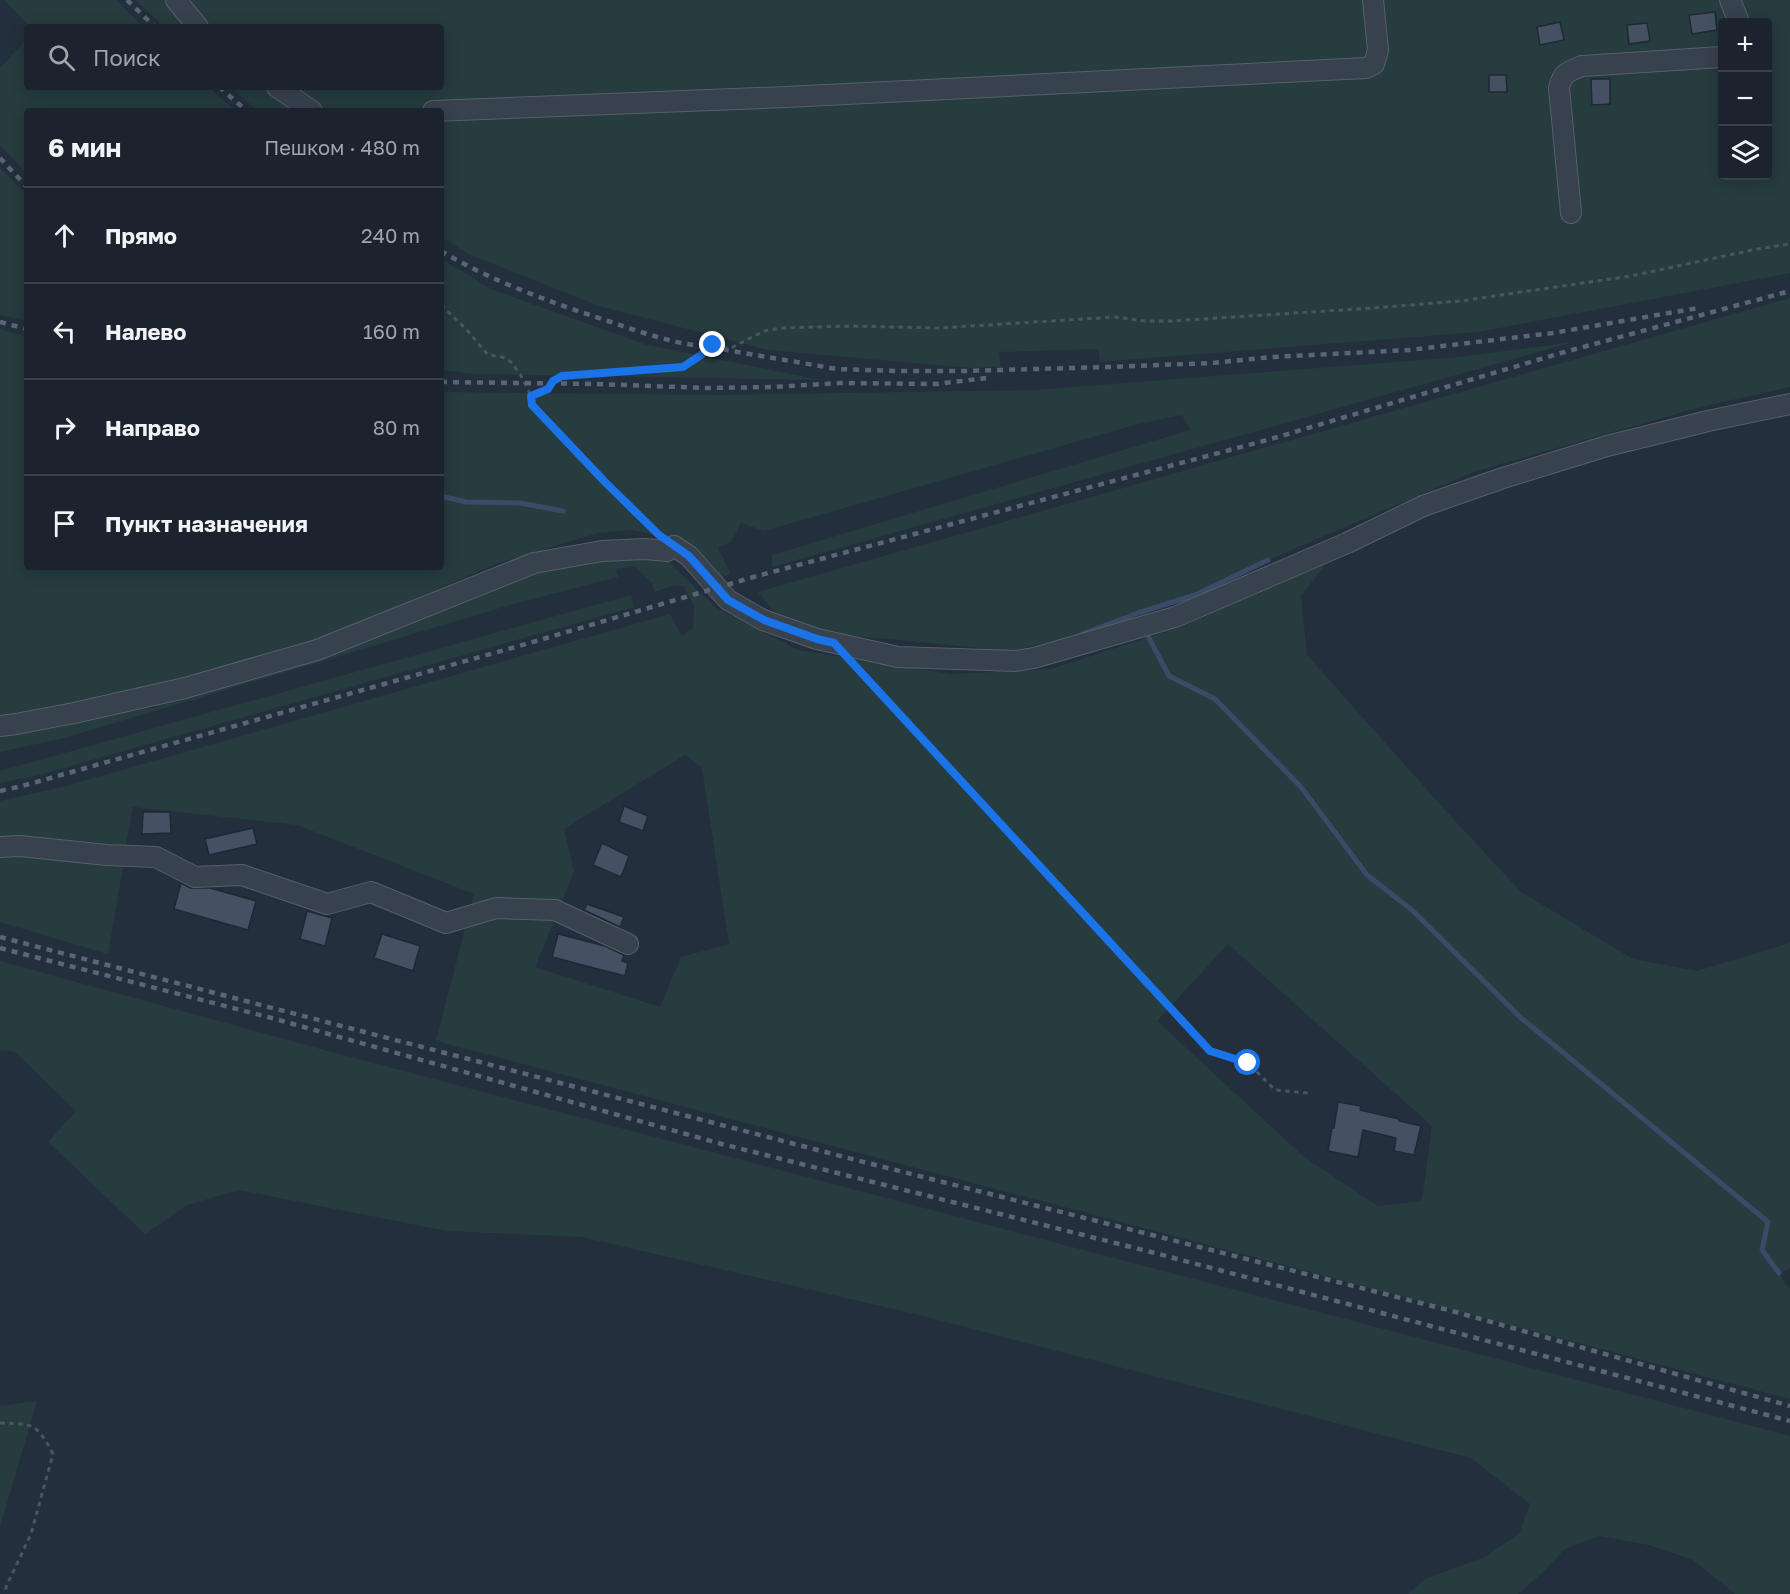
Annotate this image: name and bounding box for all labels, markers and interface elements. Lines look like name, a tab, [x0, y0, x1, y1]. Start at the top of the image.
map controls	[1718, 18, 1772, 180]
button: +	[1718, 18, 1772, 72]
search box	[24, 24, 444, 90]
icon: search	[45, 41, 78, 74]
text: Поиск	[93, 44, 161, 71]
button: −	[1718, 72, 1772, 126]
button: layers	[1718, 126, 1772, 180]
text: 6 мин	[48, 132, 121, 163]
text: Пешком · 480 m	[264, 135, 420, 159]
icon: ahead	[48, 219, 81, 252]
text: Прямо	[105, 222, 177, 249]
text: 240 m	[361, 223, 420, 247]
icon: left	[48, 315, 81, 348]
text: Налево	[105, 318, 187, 345]
text: 160 m	[363, 319, 420, 343]
route end	[699, 331, 725, 357]
icon: right	[48, 411, 81, 444]
text: Направо	[105, 414, 200, 441]
text: 80 m	[373, 415, 420, 439]
icon: arrive	[48, 507, 81, 540]
text: Пункт назначения	[105, 510, 308, 537]
route start	[1234, 1049, 1260, 1075]

